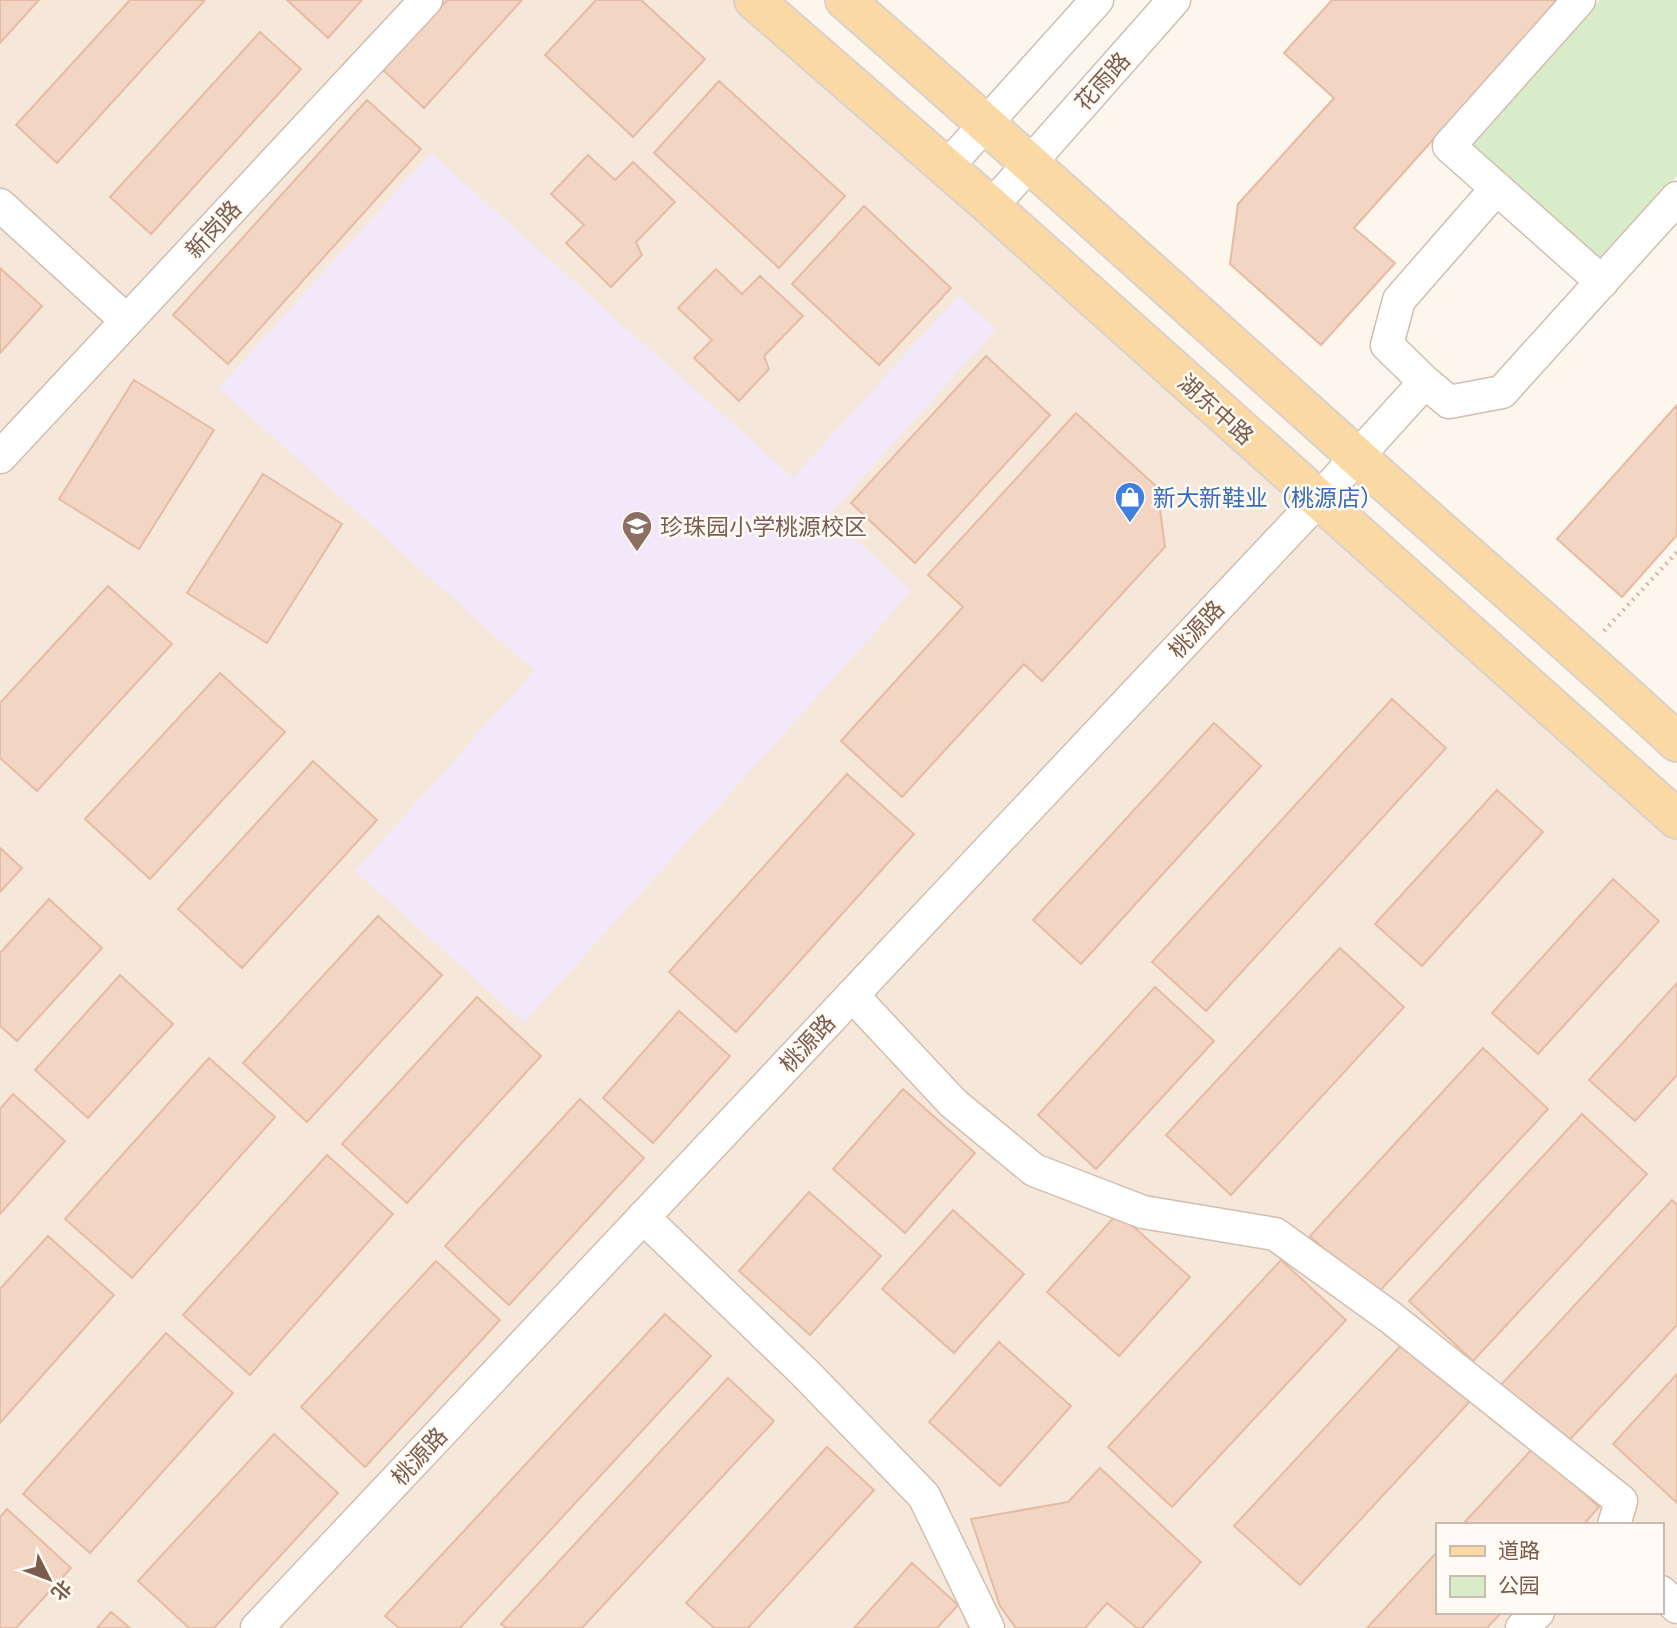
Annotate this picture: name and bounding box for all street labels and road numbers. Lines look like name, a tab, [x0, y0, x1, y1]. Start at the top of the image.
street label: 花雨路	[1070, 47, 1134, 115]
street label: 新岗路	[180, 195, 246, 263]
street label: 湖东中路	[1173, 369, 1259, 449]
street label: 桃源路	[1163, 595, 1229, 663]
street label: 桃源路	[774, 1009, 840, 1077]
street label: 桃源路	[386, 1422, 452, 1490]

